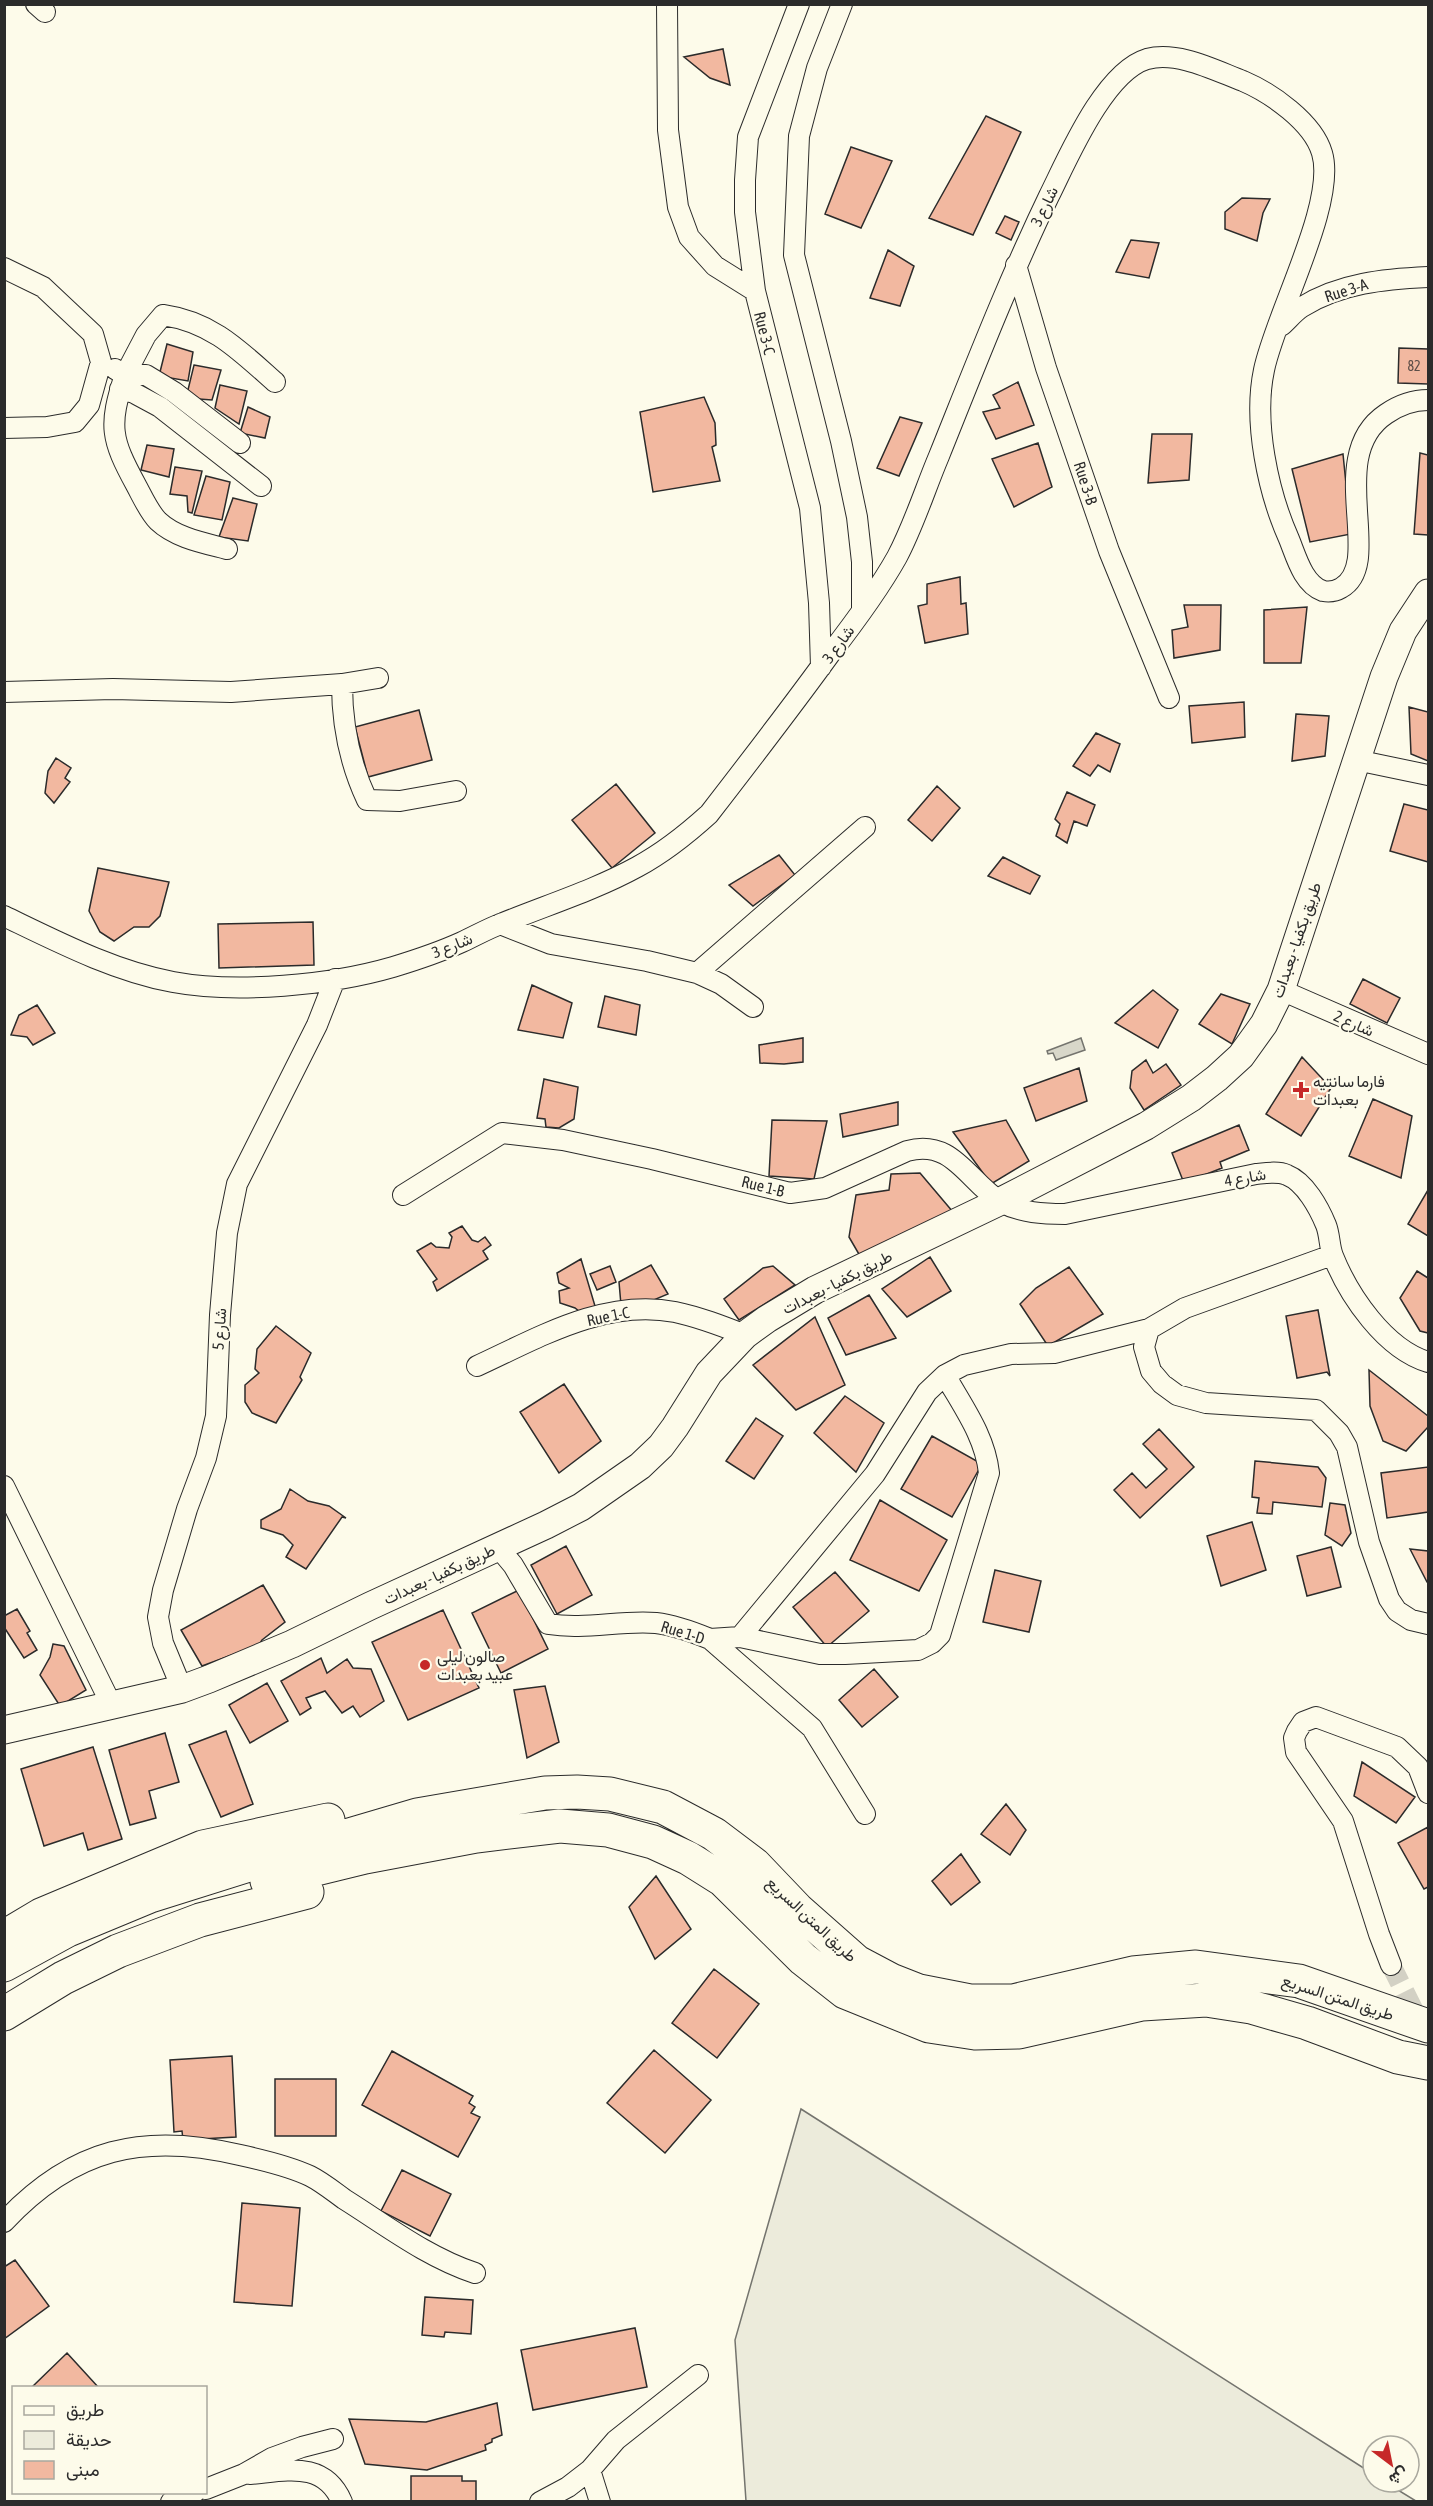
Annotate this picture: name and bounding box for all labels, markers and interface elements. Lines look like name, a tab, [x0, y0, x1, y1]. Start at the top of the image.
street label: شارع 3	[1027, 183, 1064, 230]
street label: Rue 3-A	[1322, 275, 1370, 305]
street label: Rue 3-C	[751, 310, 779, 356]
house number: 82	[1407, 358, 1421, 374]
street label: Rue 3-B	[1071, 459, 1102, 507]
street label: شارع 3	[818, 622, 860, 668]
street label: طريق بكفيا - بعبدات	[1268, 880, 1326, 1001]
street label: شارع 3	[429, 929, 476, 964]
street label: شارع 2	[1330, 1006, 1377, 1042]
place label: فارما سانتيه بعبدات	[1313, 1072, 1385, 1109]
marker: فارما سانتيه بعبدات	[1294, 1083, 1308, 1097]
street label: شارع 4	[1223, 1164, 1268, 1192]
street label: Rue 1-B	[740, 1172, 787, 1200]
street label: طريق بكفيا - بعبدات	[779, 1247, 896, 1319]
street label: Rue 1-C	[585, 1303, 631, 1329]
street label: شارع 5	[209, 1307, 232, 1351]
street label: طريق بكفيا - بعبدات	[380, 1540, 498, 1610]
street label: Rue 1-D	[659, 1617, 707, 1647]
place label: صالون ليلى عبيد بعبدات	[437, 1647, 513, 1684]
marker: صالون ليلى عبيد بعبدات	[418, 1658, 432, 1672]
street label: طريق المتن السريع	[761, 1873, 861, 1968]
street label: طريق المتن السريع	[1279, 1970, 1396, 2026]
legend	[12, 2386, 207, 2494]
text: طريق	[66, 2399, 104, 2421]
text: حديقة	[66, 2429, 112, 2450]
north arrow	[1361, 2434, 1421, 2494]
text: مبنى	[66, 2459, 100, 2481]
text: ش	[1385, 2463, 1412, 2489]

